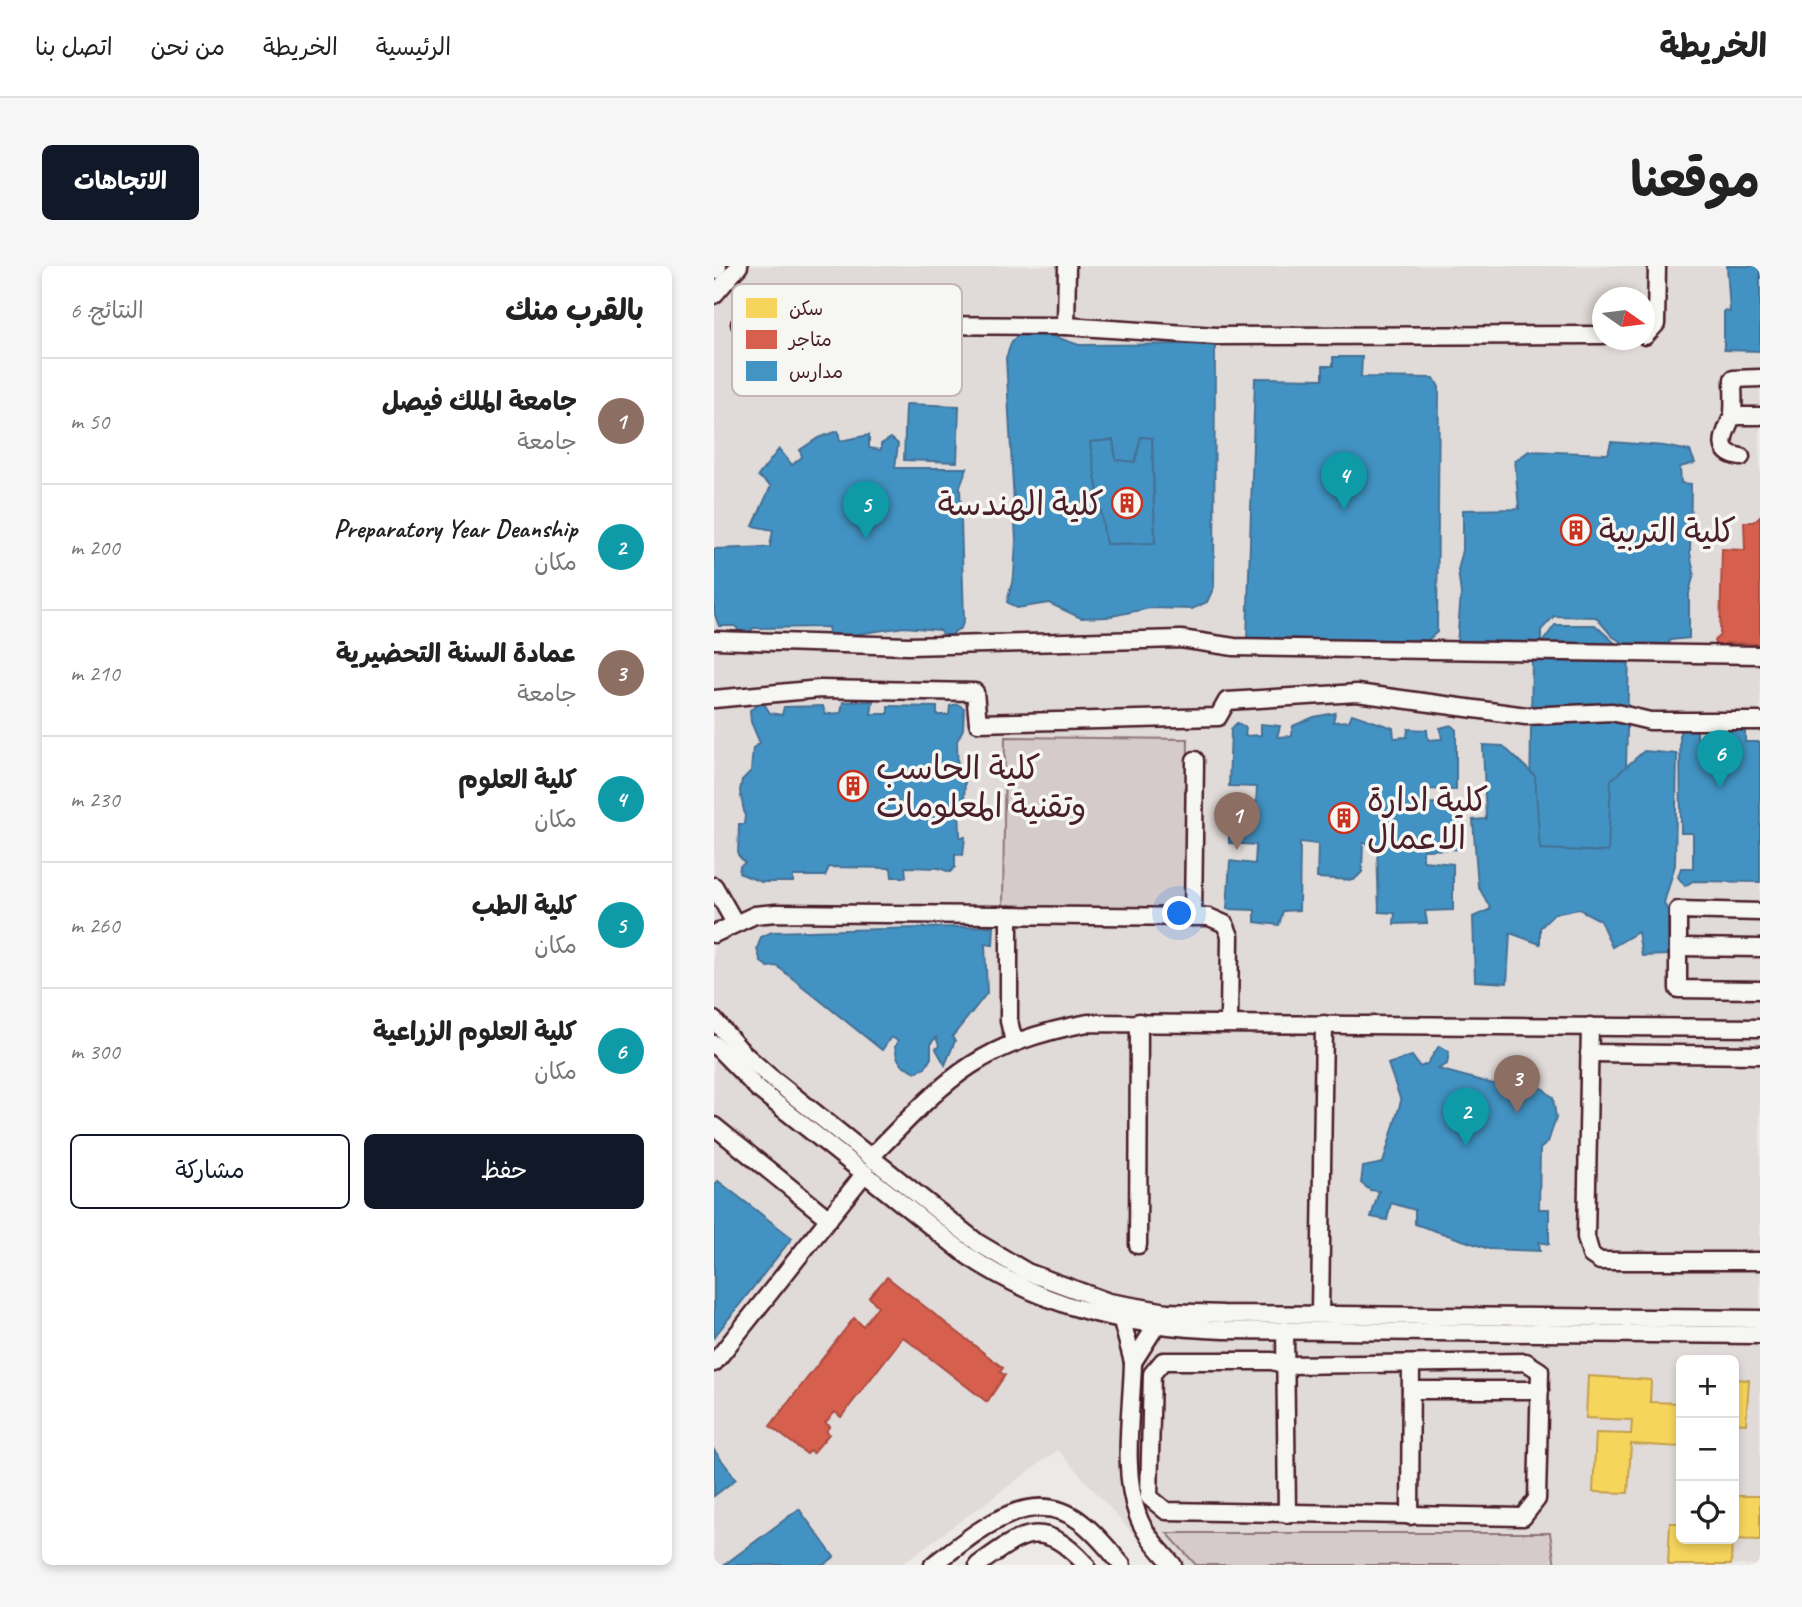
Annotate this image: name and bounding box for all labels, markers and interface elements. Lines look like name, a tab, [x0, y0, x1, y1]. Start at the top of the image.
text: الخريطة	[1660, 25, 1767, 67]
text: اتصل بنا	[35, 32, 113, 62]
text: من نحن	[151, 32, 225, 62]
text: الخريطة	[263, 32, 338, 62]
text: الرئيسية	[376, 32, 451, 62]
button: الاتجاهات	[42, 145, 199, 220]
text: موقعنا	[1630, 149, 1760, 211]
legend	[732, 284, 962, 396]
north arrow	[1592, 287, 1655, 350]
text: بالقرب منك	[505, 291, 644, 329]
text: النتائج: 6	[70, 296, 144, 325]
text: سكن	[789, 297, 823, 321]
text: متاجر	[787, 328, 832, 352]
text: مدارس	[789, 360, 843, 384]
text: جامعة الملك فيصل	[382, 385, 577, 418]
text: 50 m	[70, 407, 109, 436]
text: 1	[616, 407, 626, 436]
text: جامعة	[517, 427, 577, 456]
pin: 4	[1321, 452, 1367, 510]
pin: 5	[843, 481, 889, 539]
place label: كلية الهندسة	[938, 483, 1104, 525]
building icon: كلية الهندسة	[1110, 486, 1144, 520]
place label: كلية التربية	[1599, 510, 1736, 552]
text: Preparatory Year Deanship	[334, 512, 577, 545]
building icon: كلية التربية	[1559, 513, 1593, 547]
text: 200 m	[70, 533, 120, 562]
text: 2	[616, 533, 626, 562]
text: مكان	[534, 548, 577, 577]
text: عمادة السنة التحضيرية	[336, 637, 577, 670]
text: 210 m	[70, 659, 120, 688]
text: 3	[616, 659, 626, 688]
text: جامعة	[517, 679, 577, 708]
pin: 6	[1697, 730, 1743, 788]
place label: كلية الحاسب وتقنية المعلومات	[876, 747, 1087, 827]
text: كلية العلوم	[458, 763, 577, 796]
building icon: كلية الحاسب وتقنية المعلومات	[836, 769, 870, 803]
place label: كلية ادارة الاعمال	[1367, 779, 1489, 859]
text: 230 m	[70, 785, 120, 814]
text: 4	[616, 785, 626, 814]
pin: 1	[1214, 792, 1260, 850]
building icon: كلية ادارة الاعمال	[1327, 801, 1361, 835]
text: مكان	[534, 805, 577, 834]
text: كلية الطب	[472, 889, 577, 922]
your location	[1162, 896, 1196, 930]
text: 260 m	[70, 911, 120, 940]
text: 5	[616, 911, 626, 940]
text: مكان	[534, 931, 577, 960]
text: كلية العلوم الزراعية	[373, 1015, 577, 1048]
text: 300 m	[70, 1037, 120, 1066]
text: 6	[616, 1037, 626, 1066]
pin: 3	[1494, 1055, 1540, 1113]
text: مكان	[534, 1057, 577, 1086]
pin: 2	[1443, 1088, 1489, 1146]
button: مشاركة	[70, 1134, 350, 1209]
button: حفظ	[364, 1134, 644, 1209]
map controls	[1676, 1355, 1739, 1544]
button: +	[1676, 1355, 1739, 1418]
button: −	[1676, 1418, 1739, 1481]
button: locate	[1676, 1481, 1739, 1544]

